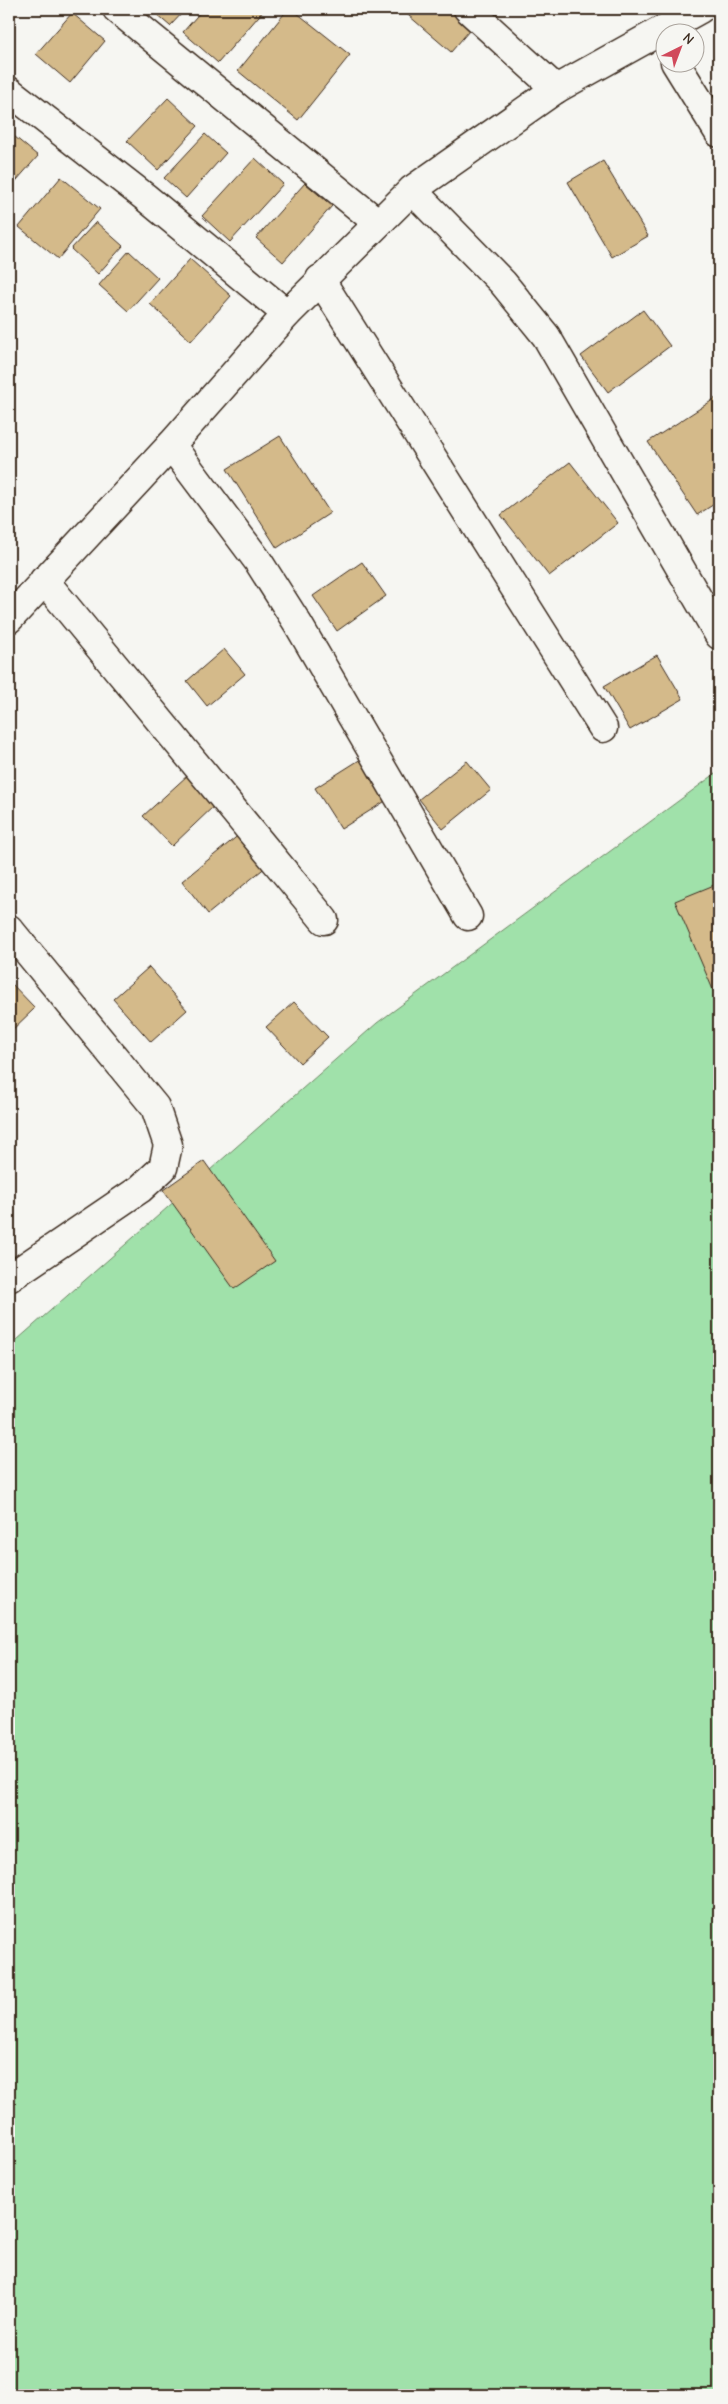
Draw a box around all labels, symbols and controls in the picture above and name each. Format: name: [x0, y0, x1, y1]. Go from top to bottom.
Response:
north arrow: [656, 22, 706, 72]
text: N: [679, 29, 697, 48]

